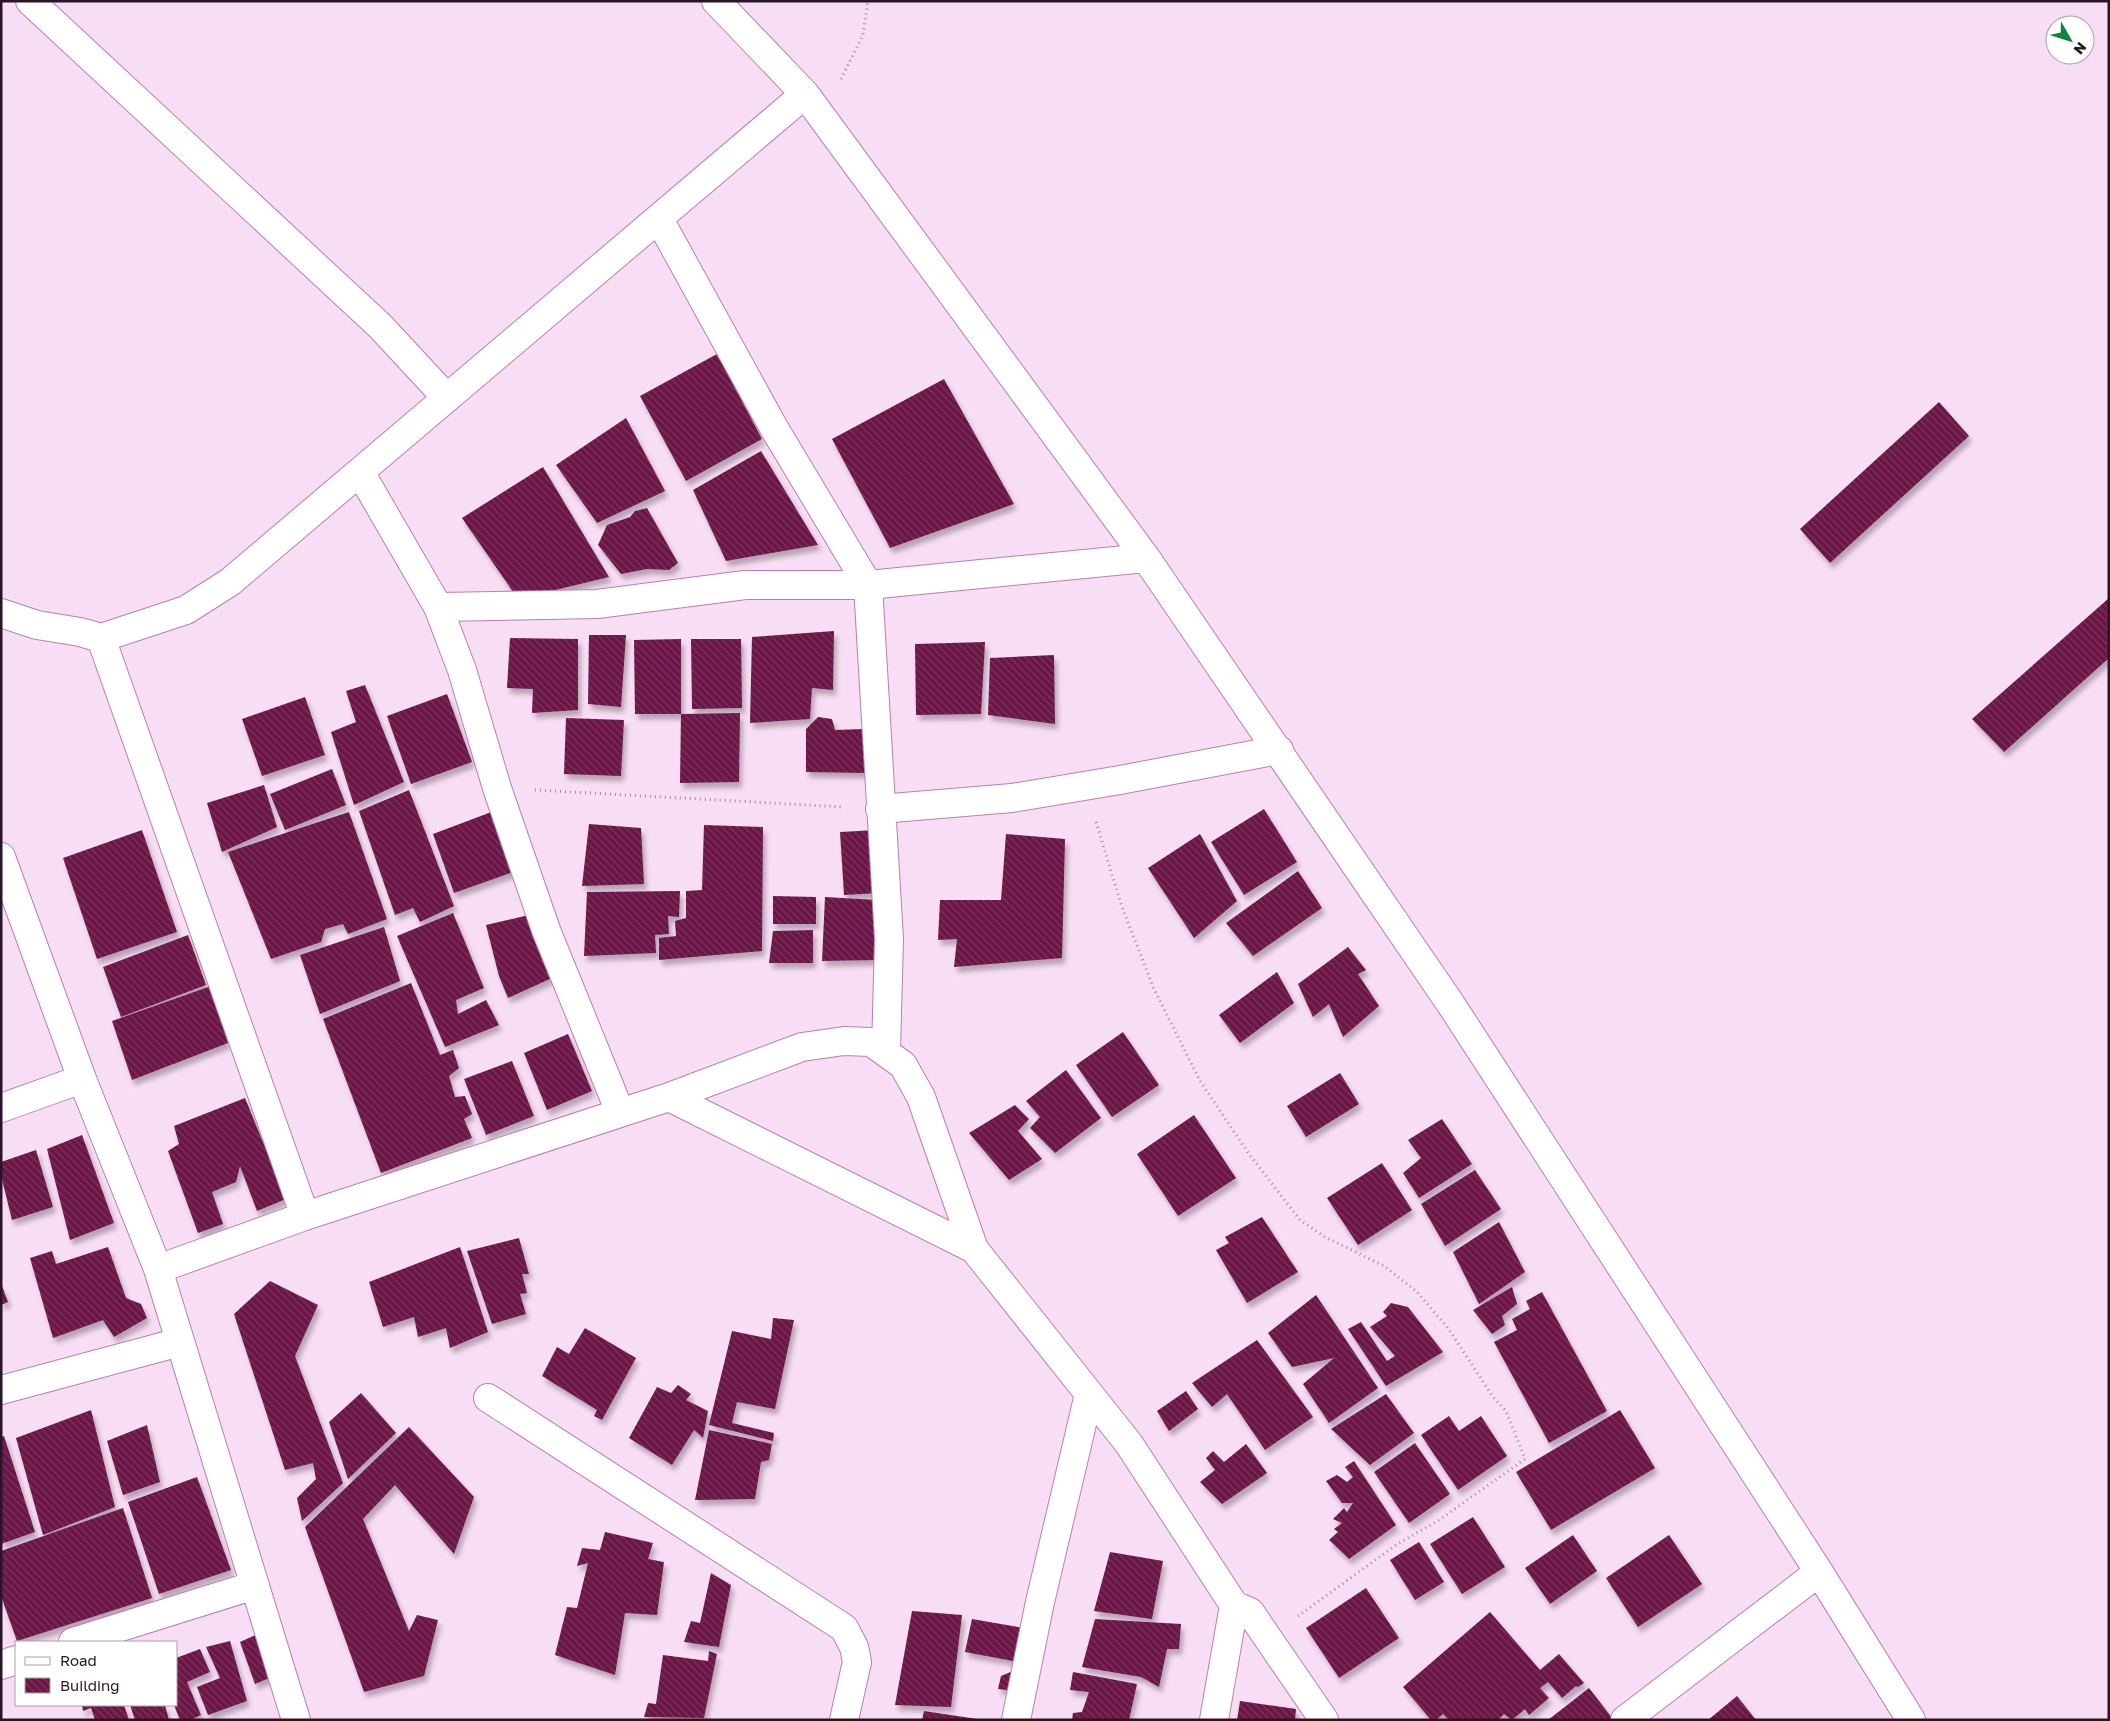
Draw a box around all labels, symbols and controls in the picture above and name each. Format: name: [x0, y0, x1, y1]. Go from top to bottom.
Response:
north arrow: [2045, 15, 2095, 65]
text: N: [2071, 39, 2090, 58]
legend: [15, 1641, 178, 1706]
text: Road: [60, 1651, 97, 1669]
text: Building: [60, 1676, 120, 1694]

